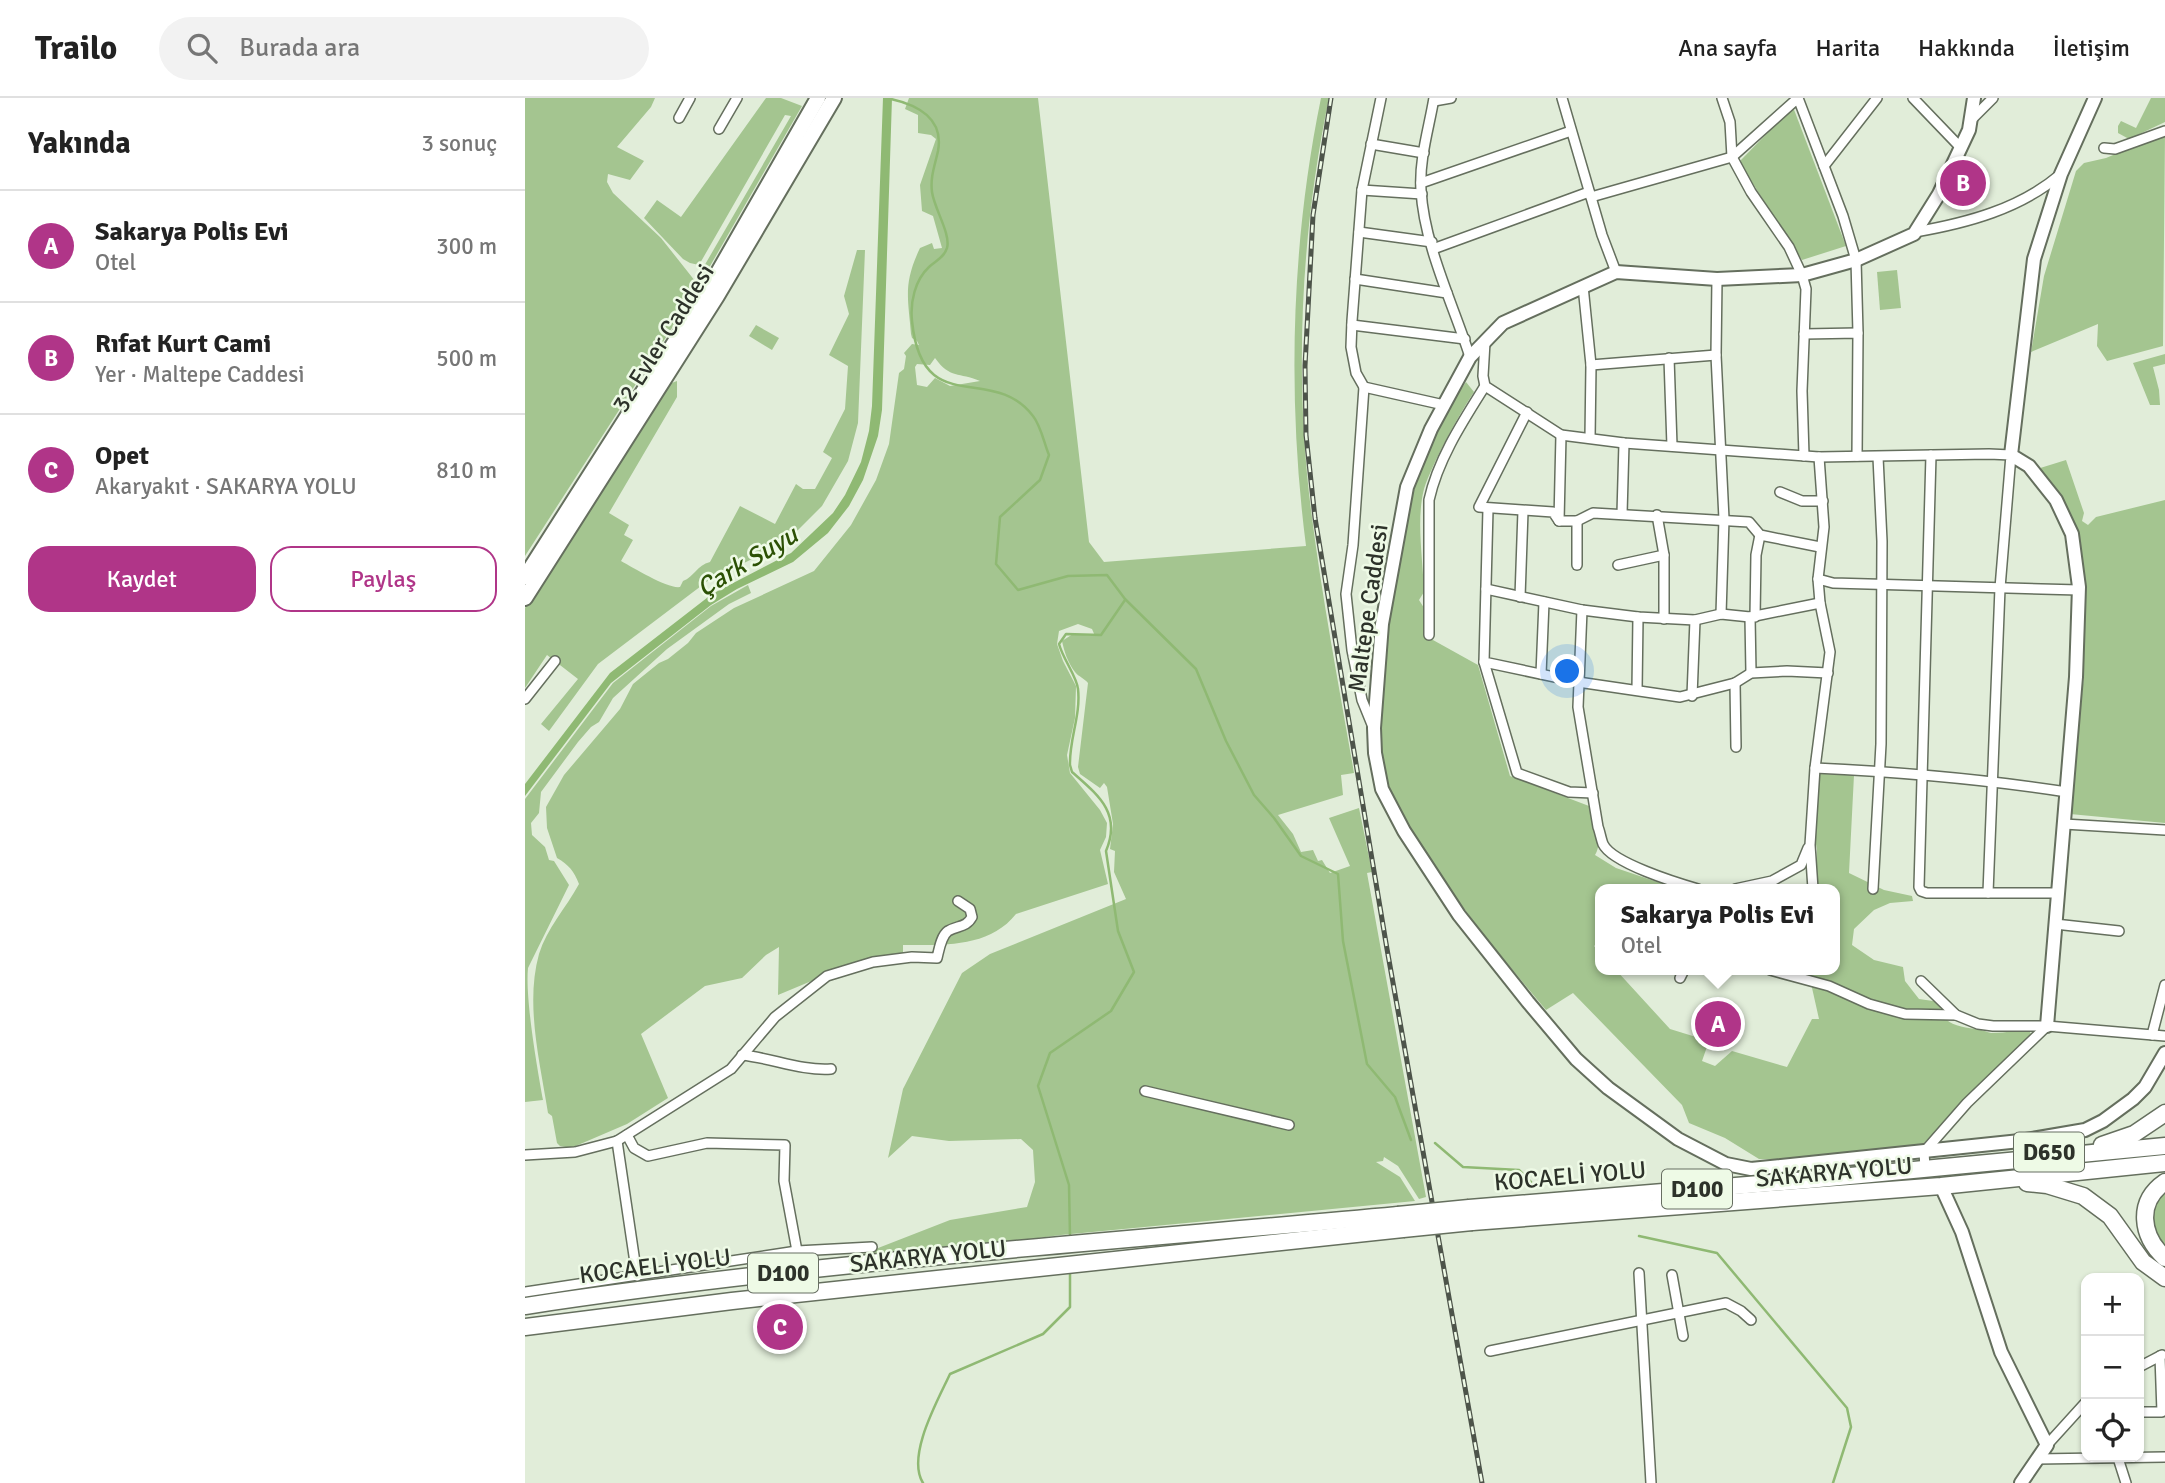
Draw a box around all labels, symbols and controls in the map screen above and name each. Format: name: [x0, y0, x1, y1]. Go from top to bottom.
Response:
search box: [159, 17, 649, 80]
text: Trailo: [35, 28, 117, 69]
icon: search: [183, 29, 221, 67]
text: Burada ara: [239, 32, 360, 64]
text: Ana sayfa: [1678, 33, 1778, 63]
text: Harita: [1816, 33, 1880, 63]
text: Hakkında: [1918, 33, 2015, 63]
text: İletişim: [2053, 33, 2130, 63]
text: Yakında: [28, 125, 131, 162]
text: 3 sonuç: [422, 129, 497, 158]
pin: B: [1940, 157, 1986, 209]
text: Sakarya Polis Evi: [95, 216, 289, 248]
text: A: [44, 232, 58, 261]
text: 300 m: [436, 232, 497, 261]
text: Otel: [95, 248, 136, 277]
street label: 32 Evler Caddesi: [605, 258, 721, 418]
text: Rıfat Kurt Cami: [95, 328, 271, 360]
text: B: [44, 344, 58, 373]
text: 500 m: [436, 344, 497, 373]
text: Yer · Maltepe Caddesi: [95, 360, 305, 389]
text: Opet: [95, 440, 149, 472]
text: C: [44, 456, 58, 485]
text: 810 m: [436, 456, 497, 485]
text: Akaryakıt · SAKARYA YOLU: [95, 472, 357, 501]
water label: Çark Suyu: [691, 518, 805, 604]
street label: Maltepe Caddesi: [1341, 522, 1395, 694]
button: Kaydet: [28, 546, 256, 612]
button: Paylaş: [270, 546, 497, 612]
your location: [1550, 654, 1584, 688]
popup: [1595, 884, 1840, 975]
text: Sakarya Polis Evi: [1621, 899, 1814, 931]
text: Otel: [1621, 931, 1662, 960]
pin: A: [1695, 998, 1741, 1050]
road number: D650: [2014, 1133, 2084, 1172]
street label: SAKARYA YOLU: [1755, 1150, 1913, 1194]
street label: KOCAELİ YOLU: [1493, 1154, 1647, 1198]
road number: D100: [1662, 1170, 1732, 1208]
street label: SAKARYA YOLU: [848, 1233, 1008, 1279]
street label: KOCAELİ YOLU: [577, 1242, 733, 1290]
road number: D100: [748, 1254, 818, 1292]
map controls: [2081, 1273, 2144, 1462]
button: +: [2081, 1273, 2144, 1336]
pin: C: [757, 1301, 803, 1353]
button: −: [2081, 1336, 2144, 1399]
button: locate: [2081, 1399, 2144, 1462]

